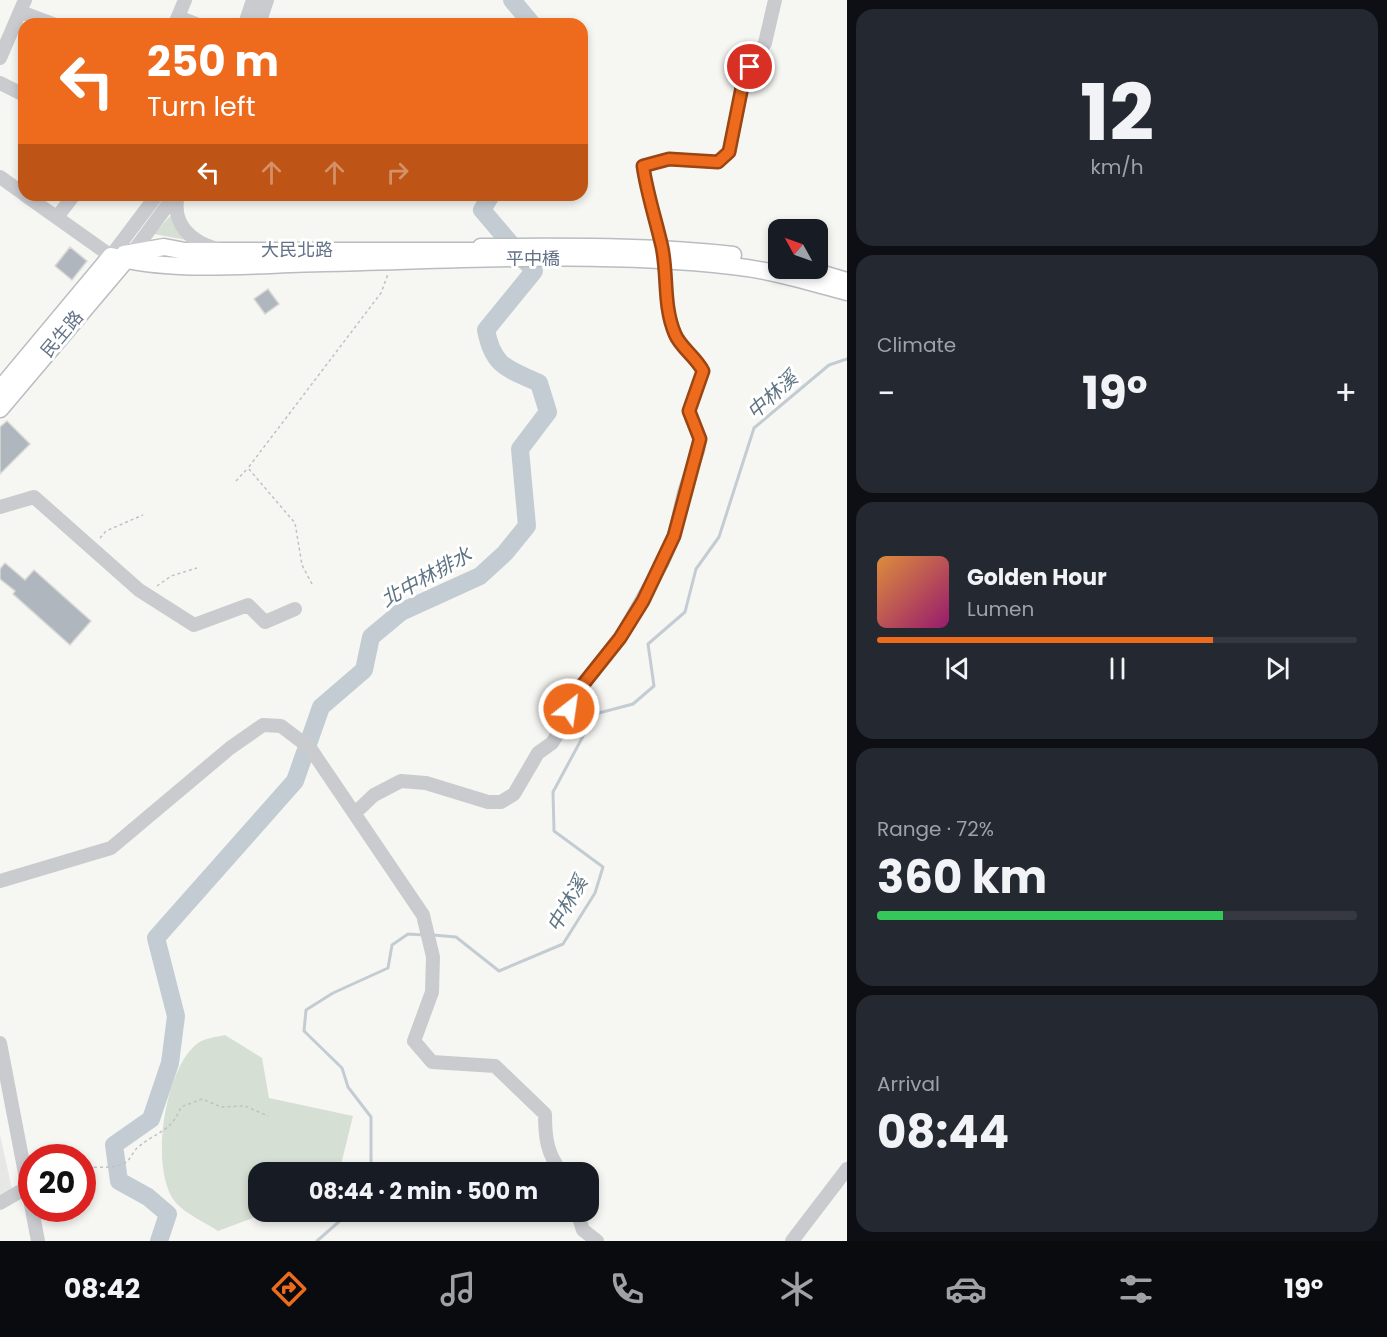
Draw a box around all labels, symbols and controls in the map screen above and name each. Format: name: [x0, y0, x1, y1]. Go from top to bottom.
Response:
text: 250 m: [147, 32, 279, 91]
pin: [724, 41, 775, 92]
icon: left: [48, 42, 126, 120]
icon: arrive: [733, 50, 766, 83]
text: 12: [1080, 58, 1154, 167]
text: Turn left: [147, 88, 256, 125]
text: km/h: [1090, 153, 1144, 181]
icon: left: [192, 156, 225, 189]
icon: ahead: [255, 156, 288, 189]
icon: ahead: [318, 156, 351, 189]
icon: right: [381, 156, 414, 189]
north arrow: [768, 219, 828, 279]
map controls: [768, 219, 828, 279]
street label: 大民北路: [261, 237, 333, 262]
street label: 平中橋: [506, 246, 560, 271]
street label: 民生路: [35, 305, 89, 362]
text: Climate: [877, 331, 956, 359]
text: 19°: [1082, 362, 1148, 425]
water label: 中林溪: [740, 363, 806, 425]
text: −: [877, 370, 895, 417]
text: +: [1334, 370, 1357, 417]
water label: 北中林排水: [375, 540, 477, 613]
text: Golden Hour: [967, 562, 1107, 593]
text: Lumen: [967, 595, 1034, 623]
icon: previous: [941, 652, 974, 685]
icon: pause: [1101, 652, 1134, 685]
icon: next: [1261, 652, 1294, 685]
position arrow: [537, 677, 601, 741]
text: Range · 72%: [877, 815, 994, 843]
text: 360 km: [877, 846, 1047, 909]
water label: 中林溪: [540, 868, 596, 937]
text: Arrival: [877, 1070, 940, 1098]
text: 08:44: [877, 1101, 1009, 1164]
speed limit sign: 20: [18, 1144, 96, 1222]
text: 08:44 · 2 min · 500 m: [309, 1176, 538, 1207]
icon: directions: [268, 1268, 310, 1310]
icon: music: [437, 1268, 479, 1310]
icon: phone: [606, 1268, 648, 1310]
icon: climate: [776, 1268, 818, 1310]
icon: car: [945, 1268, 987, 1310]
icon: filters: [1115, 1268, 1157, 1310]
text: 08:42: [64, 1270, 140, 1307]
text: 19°: [1284, 1270, 1323, 1307]

